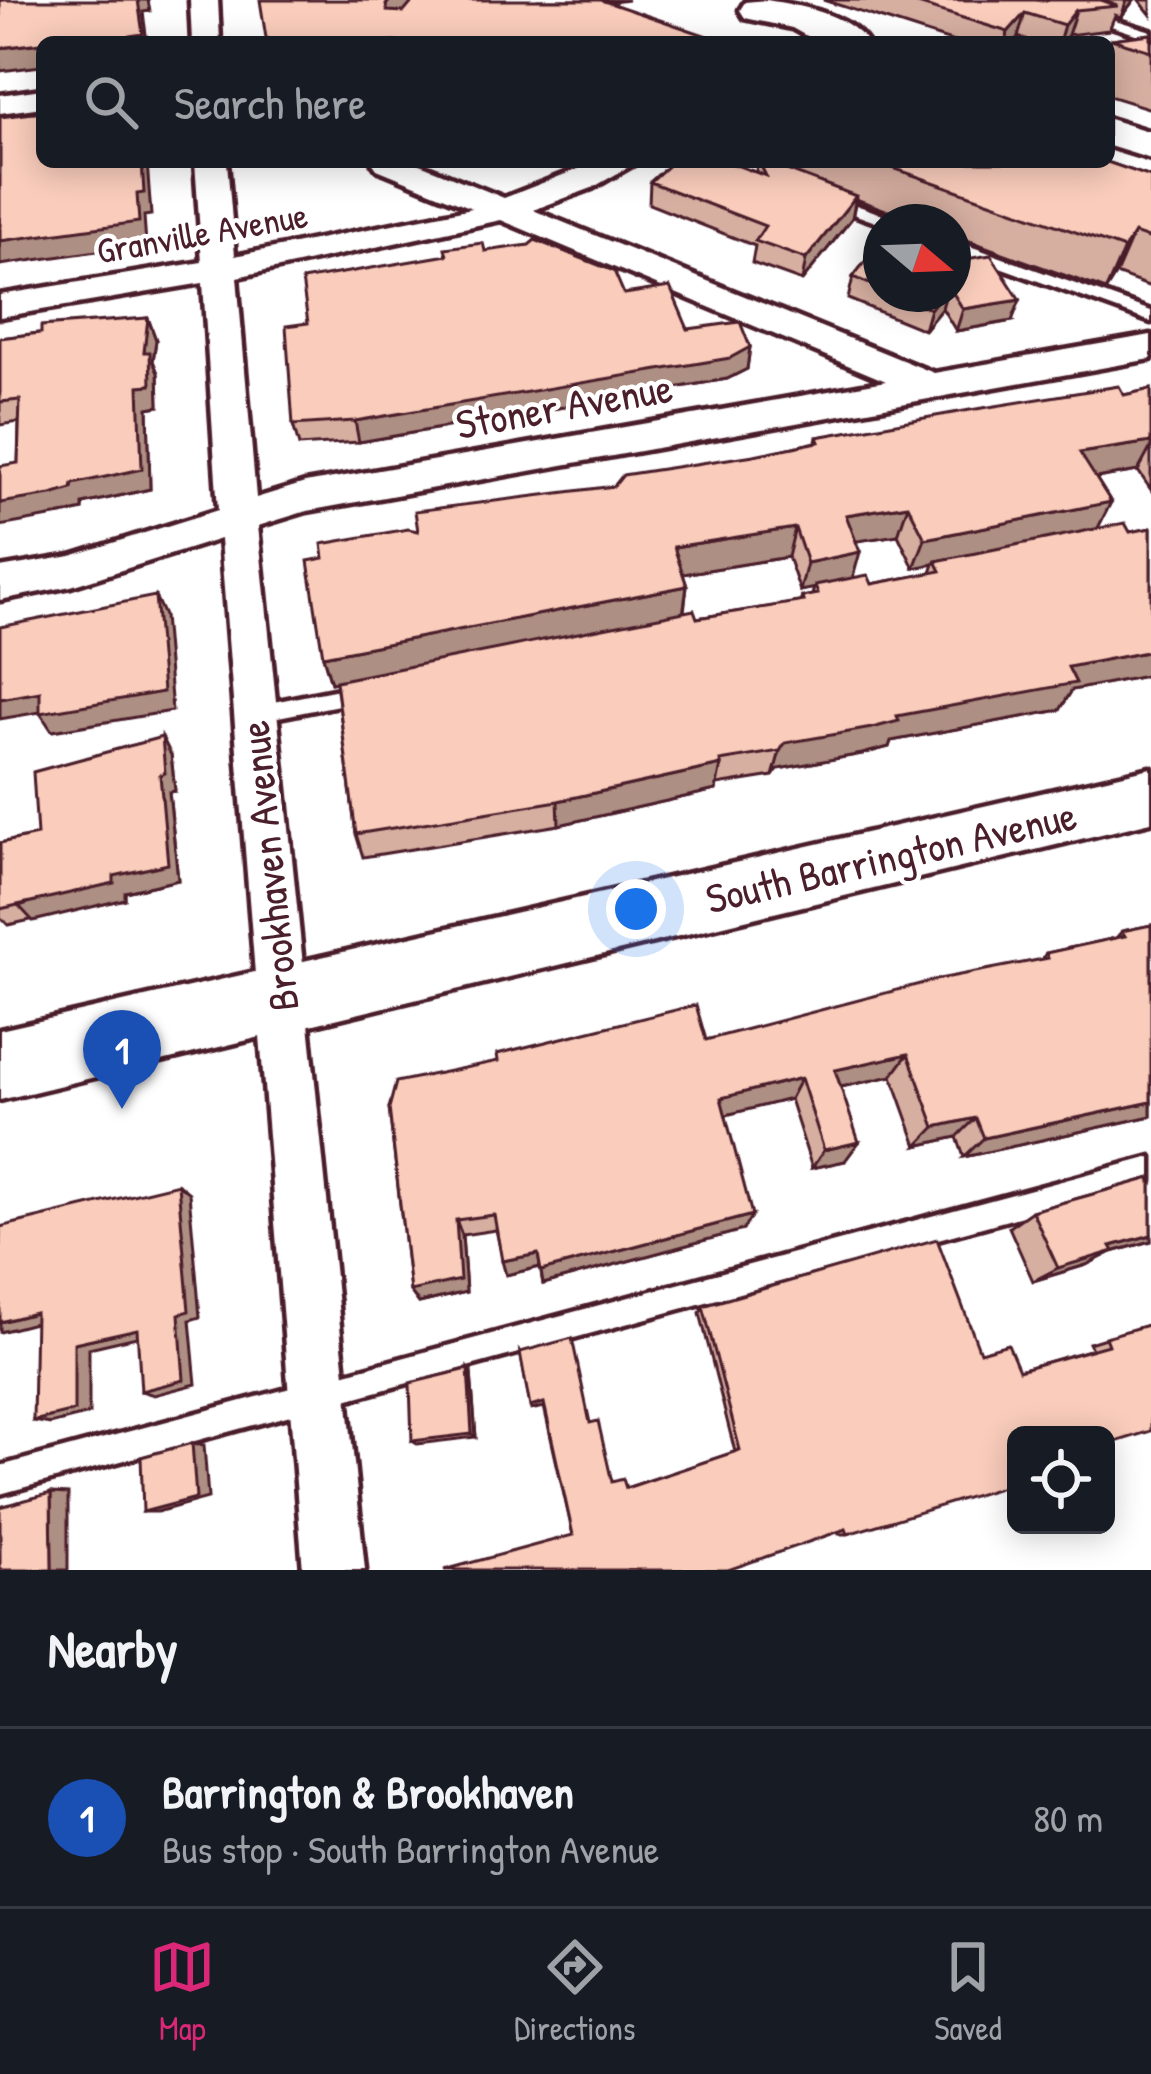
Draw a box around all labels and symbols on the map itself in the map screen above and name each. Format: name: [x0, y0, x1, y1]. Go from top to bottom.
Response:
street label: Granville Avenue: [93, 189, 311, 275]
north arrow: [863, 204, 971, 312]
street label: Stoner Avenue: [451, 358, 677, 452]
street label: Brookhaven Avenue: [224, 718, 312, 1014]
street label: South Barrington Avenue: [700, 786, 1082, 926]
your location: [606, 879, 666, 939]
pin: 1: [83, 1010, 161, 1109]

